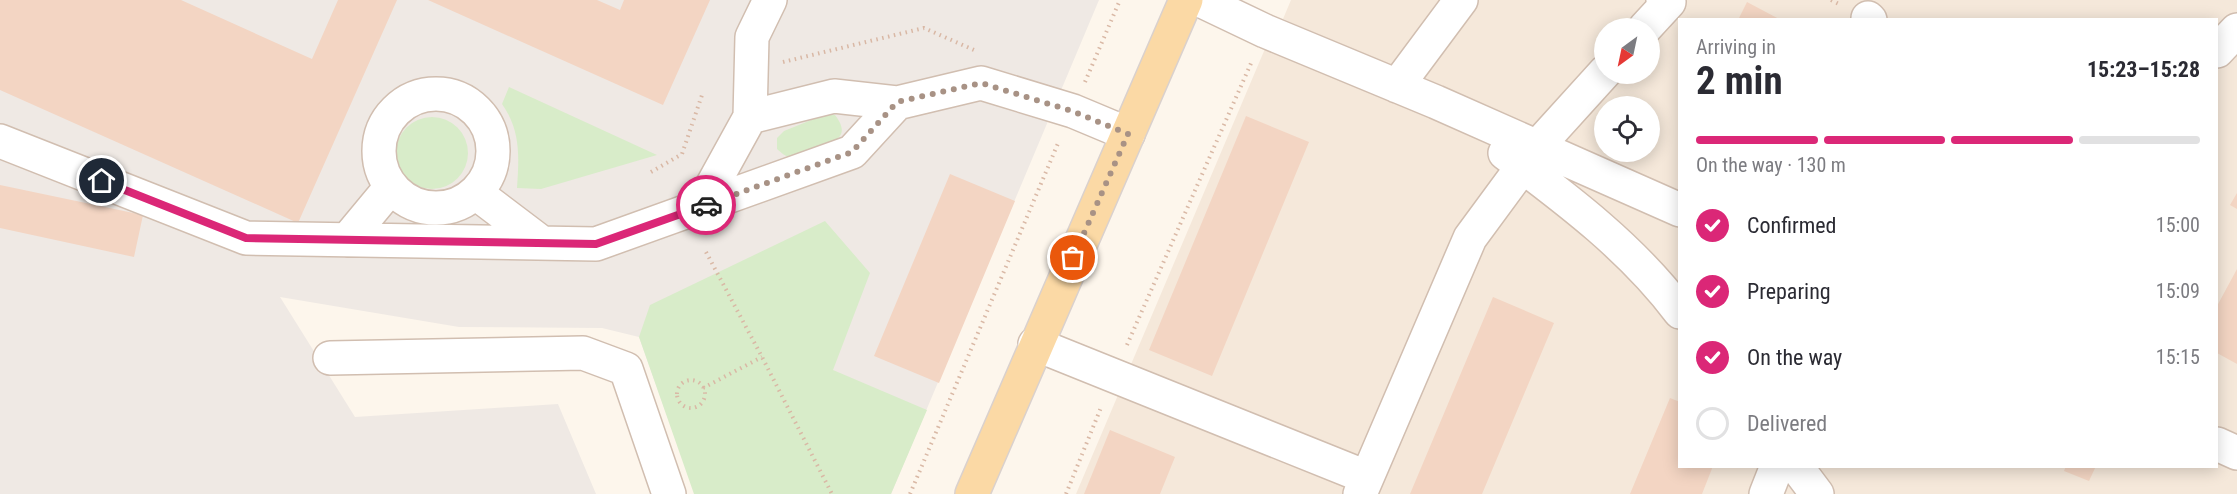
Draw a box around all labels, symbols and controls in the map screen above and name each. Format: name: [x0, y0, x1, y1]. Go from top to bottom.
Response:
north arrow: [1594, 18, 1660, 84]
map controls: [1594, 18, 1660, 162]
text: Arriving in: [1696, 35, 1776, 59]
text: 15:23–15:28: [2087, 57, 2200, 82]
text: 2 min: [1696, 58, 1783, 104]
button: locate: [1594, 96, 1660, 162]
text: On the way · 130 m: [1696, 153, 1846, 177]
pin: [76, 155, 127, 206]
icon: home: [85, 164, 118, 197]
courier: [676, 175, 736, 235]
icon: car: [690, 189, 723, 222]
icon: check: [1696, 209, 1729, 242]
text: Confirmed: [1747, 213, 1836, 238]
text: 15:00: [2156, 213, 2200, 237]
pin: [1047, 232, 1098, 283]
icon: bag: [1056, 241, 1089, 274]
icon: check: [1696, 275, 1729, 308]
text: Preparing: [1747, 279, 1831, 304]
text: 15:09: [2156, 279, 2200, 303]
icon: check: [1696, 341, 1729, 374]
text: On the way: [1747, 345, 1842, 370]
text: 15:15: [2156, 345, 2200, 369]
text: Delivered: [1747, 411, 1827, 436]

